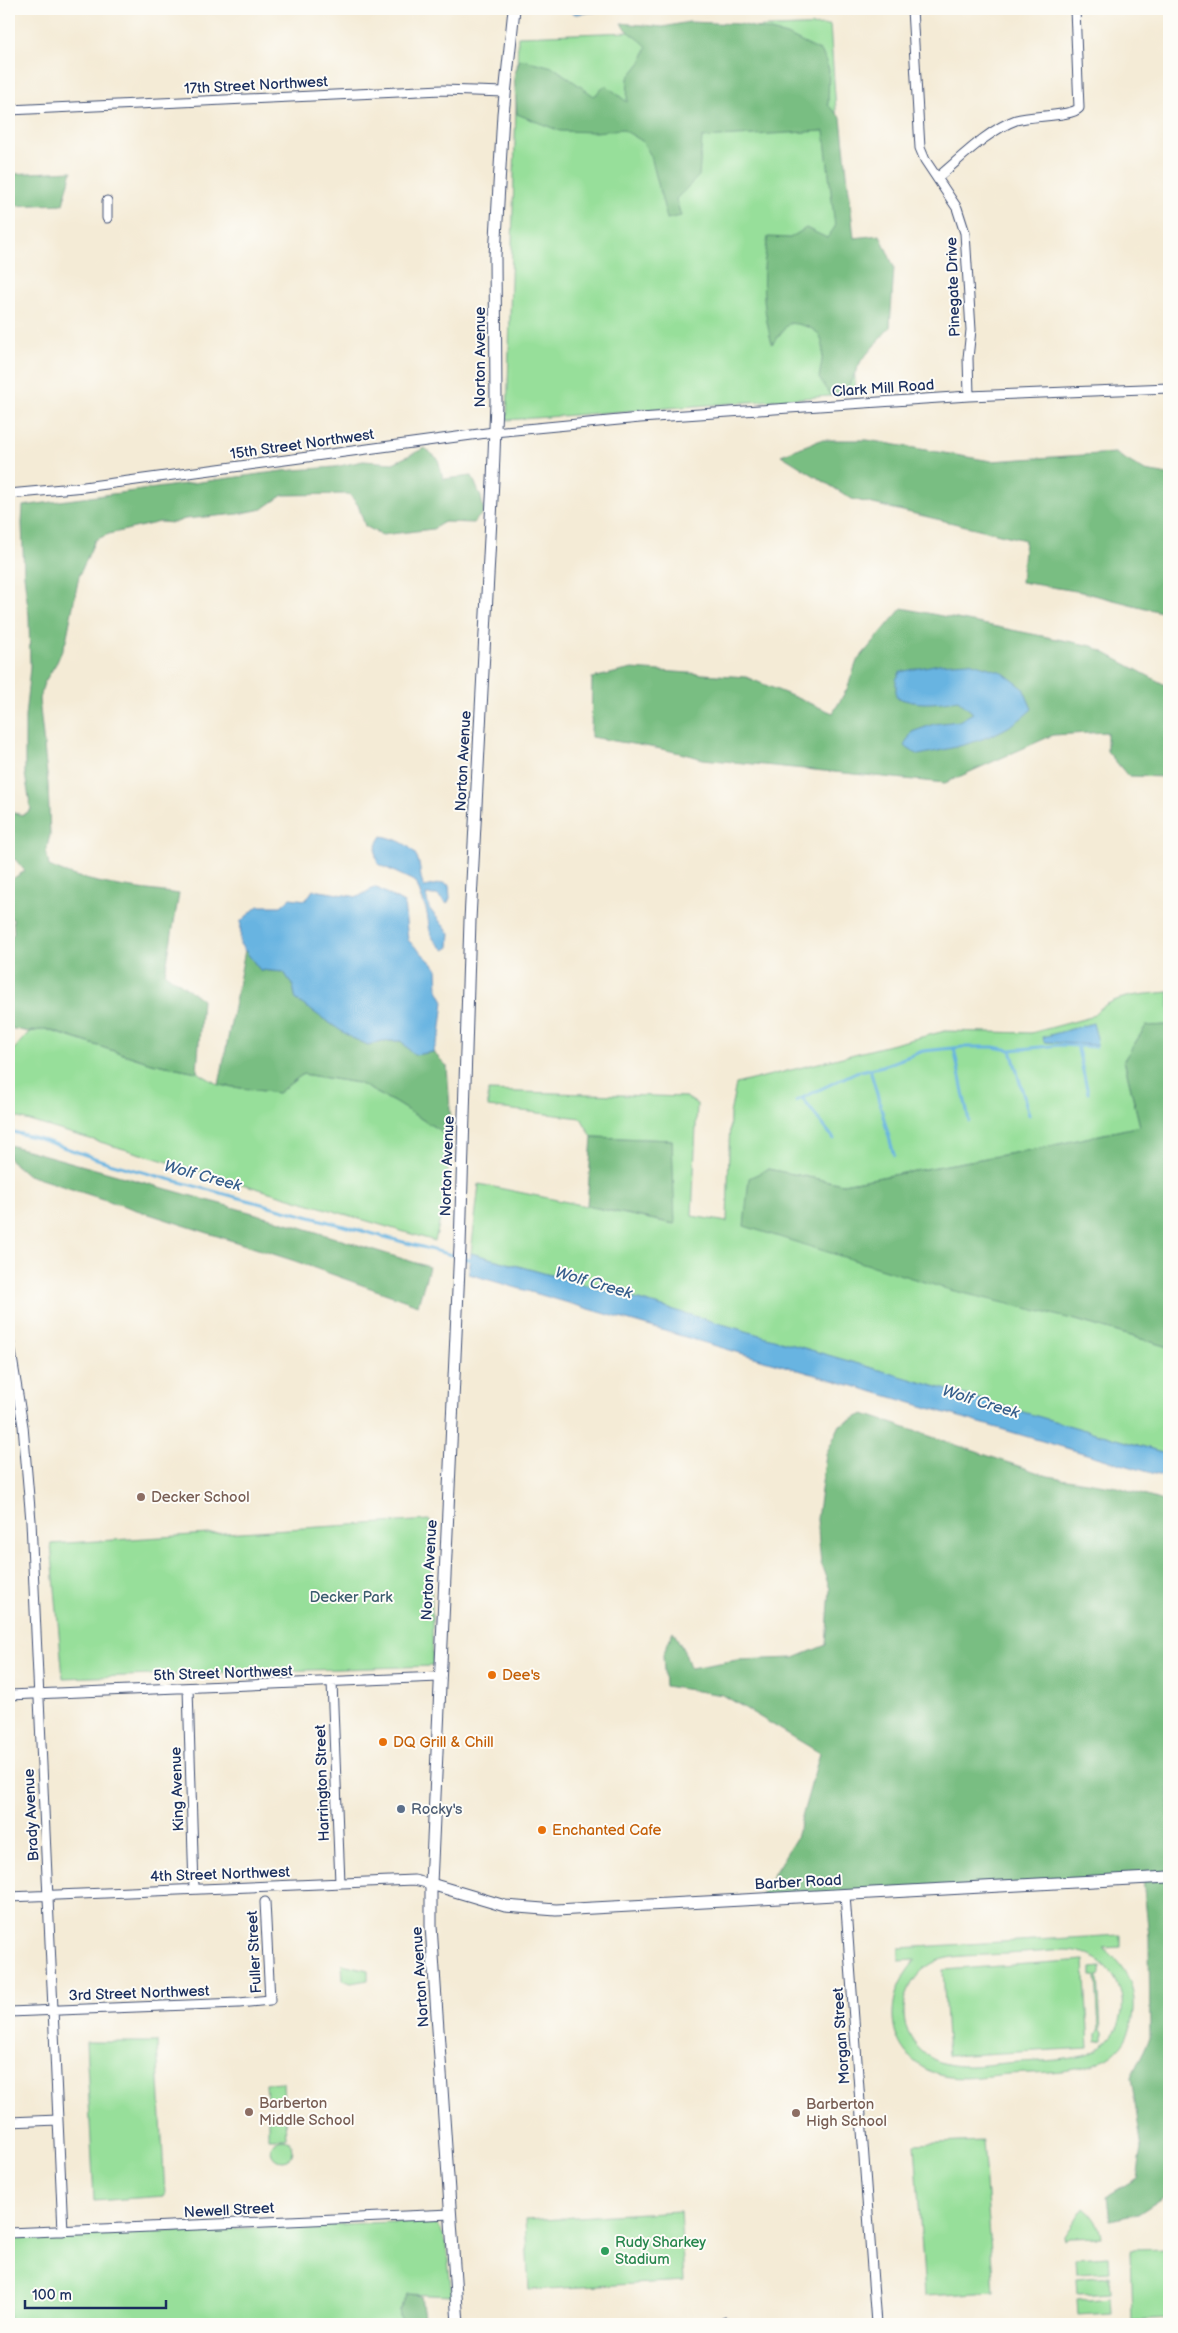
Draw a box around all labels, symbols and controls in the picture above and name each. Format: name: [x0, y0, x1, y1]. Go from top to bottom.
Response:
street label: 17th Street Northwest: [184, 72, 329, 99]
street label: Pinegate Drive: [942, 237, 965, 337]
street label: Norton Avenue: [471, 306, 490, 407]
street label: Clark Mill Road: [831, 375, 935, 402]
street label: 15th Street Northwest: [229, 425, 376, 464]
street label: Norton Avenue: [451, 710, 476, 812]
street label: Norton Avenue: [436, 1115, 459, 1217]
water label: Wolf Creek: [162, 1157, 245, 1196]
water label: Wolf Creek: [553, 1263, 636, 1304]
water label: Wolf Creek: [940, 1382, 1022, 1423]
place label: Decker School: [151, 1488, 250, 1507]
marker: Decker School: [135, 1491, 147, 1503]
street label: Norton Avenue: [417, 1519, 442, 1621]
park label: Decker Park: [309, 1588, 393, 1607]
street label: 5th Street Northwest: [153, 1662, 293, 1685]
place label: Dee's: [502, 1666, 541, 1685]
marker: Dee's: [486, 1669, 498, 1681]
street label: Harrington Street: [311, 1724, 334, 1842]
place label: DQ Grill & Chill: [393, 1733, 494, 1752]
marker: DQ Grill & Chill: [377, 1736, 389, 1748]
street label: King Avenue: [167, 1746, 188, 1832]
street label: Brady Avenue: [20, 1768, 43, 1862]
place label: Rocky's: [411, 1800, 463, 1819]
marker: Rocky's: [395, 1803, 407, 1815]
place label: Enchanted Cafe: [552, 1821, 661, 1840]
marker: Enchanted Cafe: [536, 1824, 548, 1836]
street label: 4th Street Northwest: [150, 1863, 291, 1886]
street label: Barber Road: [754, 1871, 842, 1894]
street label: Fuller Street: [243, 1910, 266, 1994]
street label: Norton Avenue: [407, 1926, 433, 2028]
street label: 3rd Street Northwest: [68, 1982, 210, 2005]
street label: Morgan Street: [829, 1986, 854, 2085]
place label: Barberton Middle School: [259, 2094, 354, 2130]
place label: Barberton High School: [806, 2095, 887, 2131]
marker: Barberton Middle School: [243, 2106, 255, 2118]
marker: Barberton High School: [790, 2107, 802, 2119]
street label: Newell Street: [183, 2199, 275, 2222]
place label: Rudy Sharkey Stadium: [615, 2233, 706, 2269]
marker: Rudy Sharkey Stadium: [599, 2245, 611, 2257]
scale bar: [25, 2278, 166, 2310]
text: 100 m: [32, 2286, 72, 2305]

